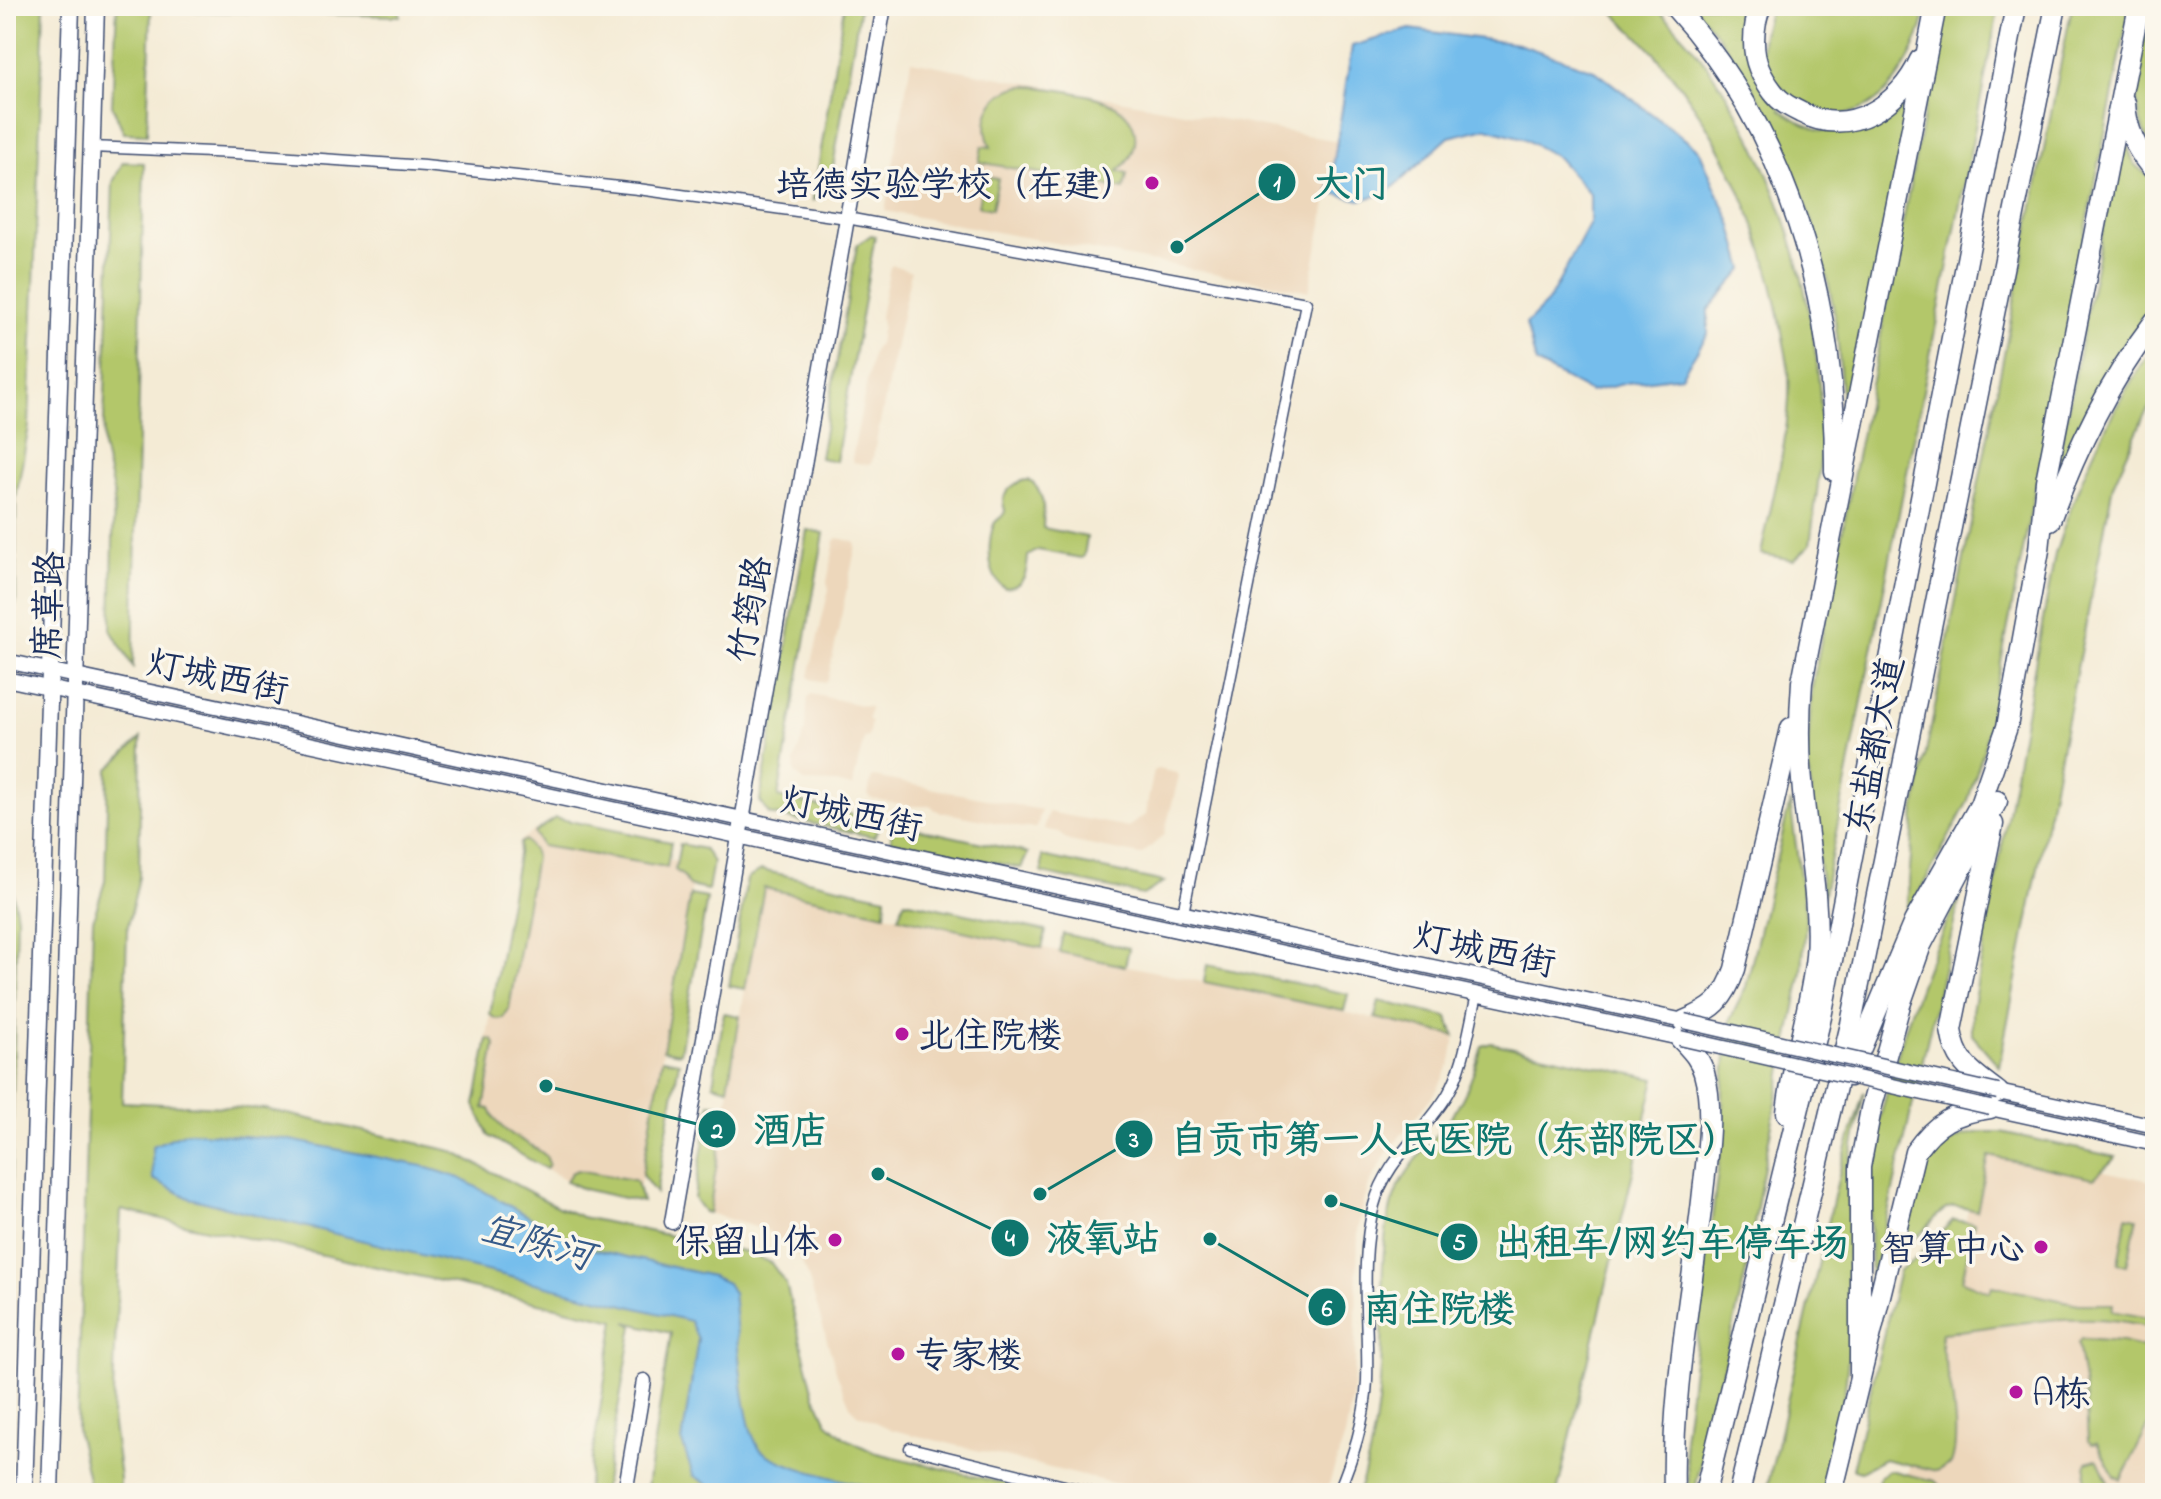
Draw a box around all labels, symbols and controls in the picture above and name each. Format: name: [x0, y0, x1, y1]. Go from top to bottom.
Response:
callout: 大门: [1257, 151, 1405, 213]
text: 大门: [1313, 159, 1389, 215]
place label: 培德实验学校（在建）: [776, 161, 1136, 214]
text: 1: [1273, 168, 1281, 203]
marker: 培德实验学校（在建）: [1143, 174, 1161, 192]
street label: 席草路: [23, 550, 80, 660]
street label: 竹筠路: [717, 552, 788, 668]
street label: 灯城西街: [141, 639, 293, 720]
street label: 东盐都大道: [1834, 652, 1921, 839]
street label: 灯城西街: [775, 776, 927, 857]
street label: 灯城西街: [1408, 912, 1560, 993]
place label: 北住院楼: [918, 1012, 1062, 1065]
marker: 北住院楼: [893, 1025, 911, 1043]
callout: 酒店: [697, 1098, 845, 1160]
text: 酒店: [753, 1106, 829, 1162]
callout: 自贡市第一人民医院（东部院区）: [1114, 1108, 1756, 1170]
text: 2: [710, 1115, 723, 1150]
text: 自贡市第一人民医院（东部院区）: [1170, 1115, 1740, 1171]
text: 3: [1128, 1124, 1139, 1159]
water label: 宜陈河: [474, 1202, 605, 1289]
callout: 液氧站: [990, 1207, 1176, 1269]
callout: 出租车/网约车停车场: [1439, 1211, 1865, 1273]
text: 液氧站: [1046, 1214, 1160, 1270]
place label: 保留山体: [675, 1218, 819, 1271]
text: 出租车/网约车停车场: [1495, 1218, 1849, 1274]
text: 4: [1005, 1223, 1015, 1258]
place label: 智算中心: [1881, 1225, 2025, 1278]
text: 5: [1452, 1227, 1466, 1262]
marker: 保留山体: [826, 1231, 844, 1249]
marker: 智算中心: [2032, 1238, 2050, 1256]
callout: 南住院楼: [1307, 1276, 1531, 1338]
text: 南住院楼: [1363, 1284, 1515, 1340]
text: 6: [1322, 1293, 1333, 1328]
place label: 专家楼: [914, 1332, 1022, 1385]
marker: 专家楼: [889, 1345, 907, 1363]
place label: A栋: [2032, 1370, 2090, 1423]
marker: A栋: [2007, 1383, 2025, 1401]

